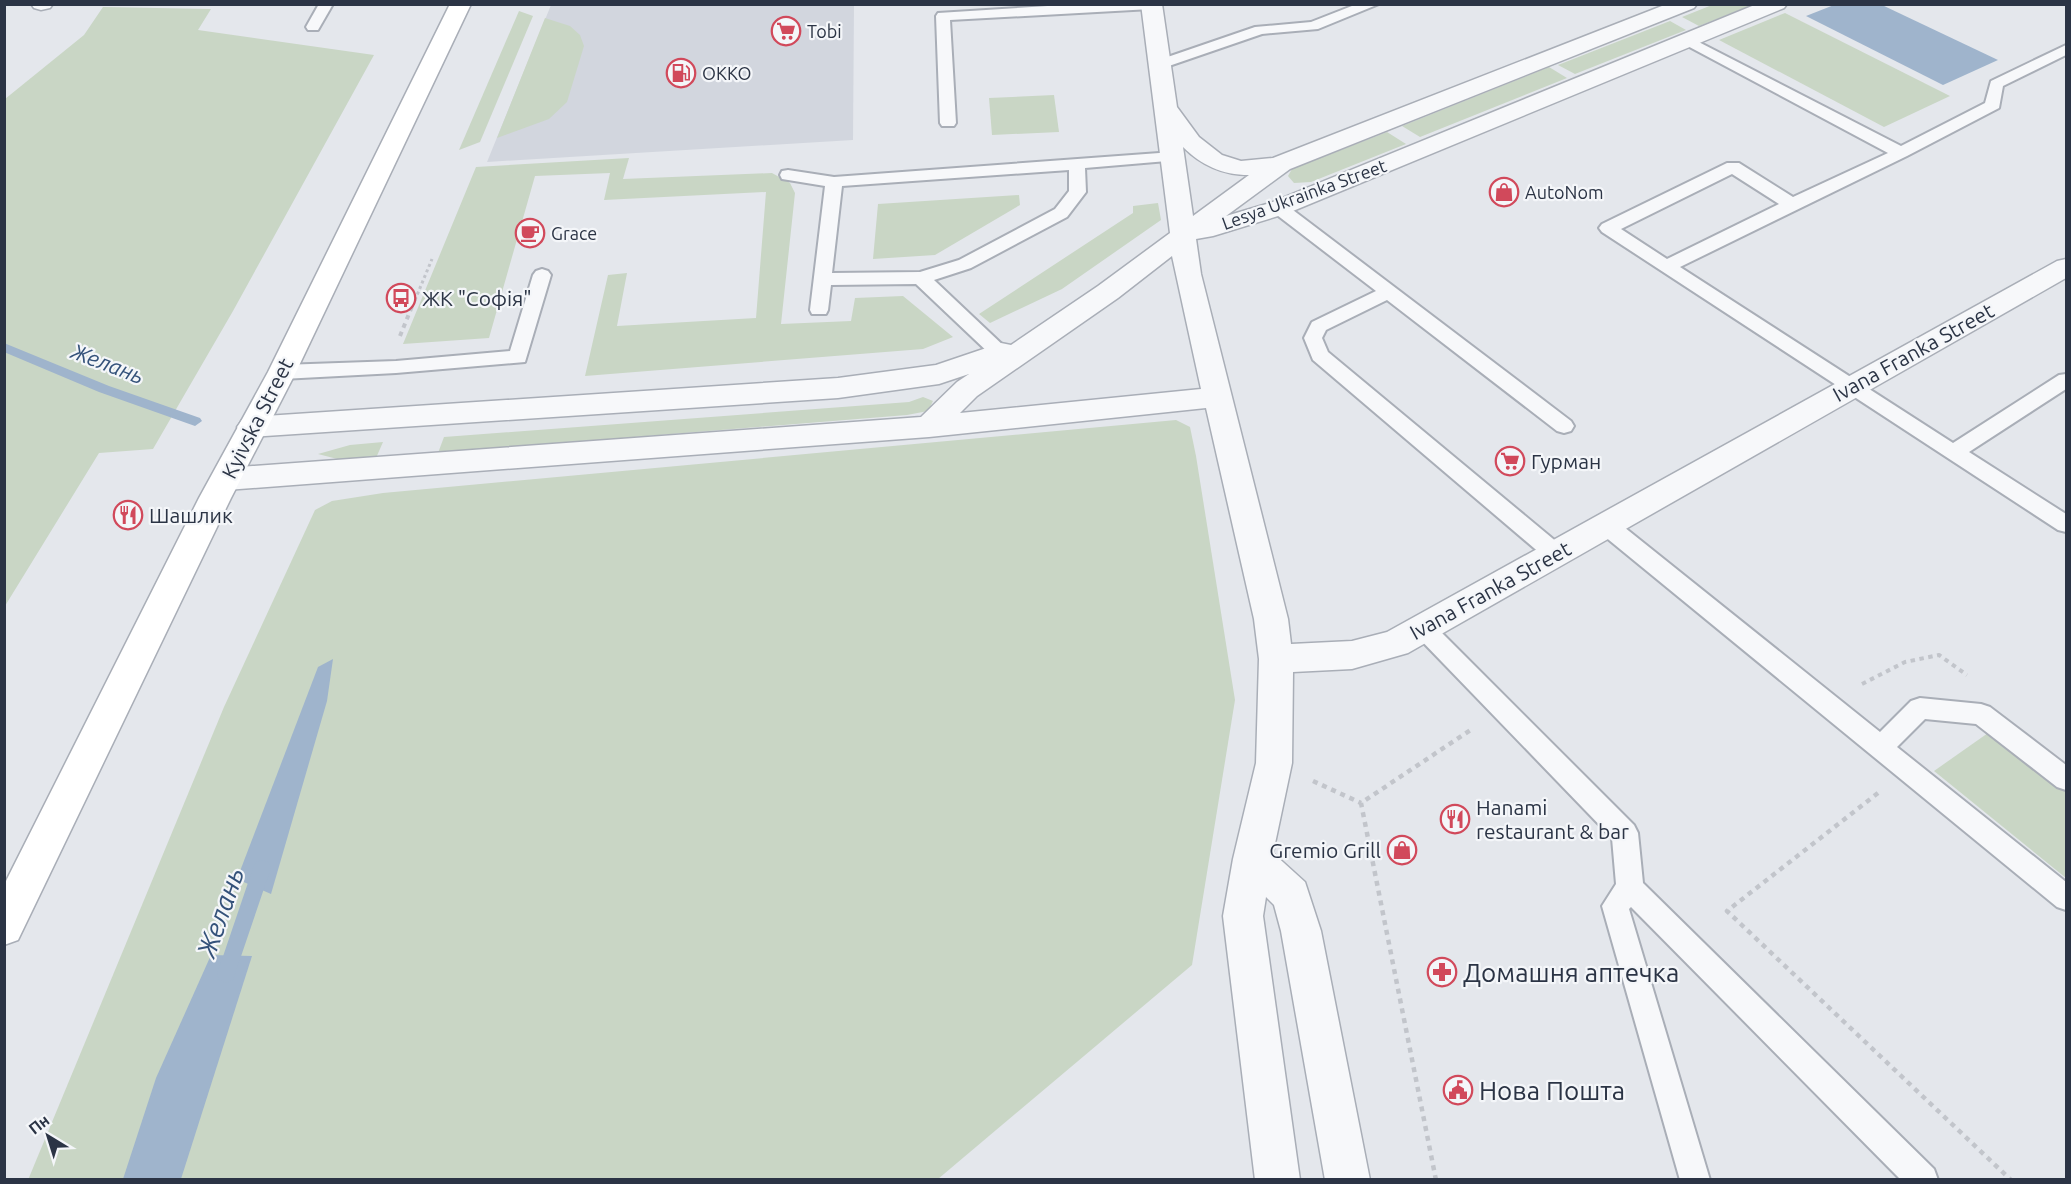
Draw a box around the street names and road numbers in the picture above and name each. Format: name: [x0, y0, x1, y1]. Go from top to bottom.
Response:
street label: Lesya Ukrainka Street: [1219, 155, 1389, 233]
street label: Ivana Franka Street: [1828, 298, 1998, 406]
street label: Kyivska Street: [216, 354, 298, 482]
street label: Ivana Franka Street: [1405, 536, 1575, 644]

